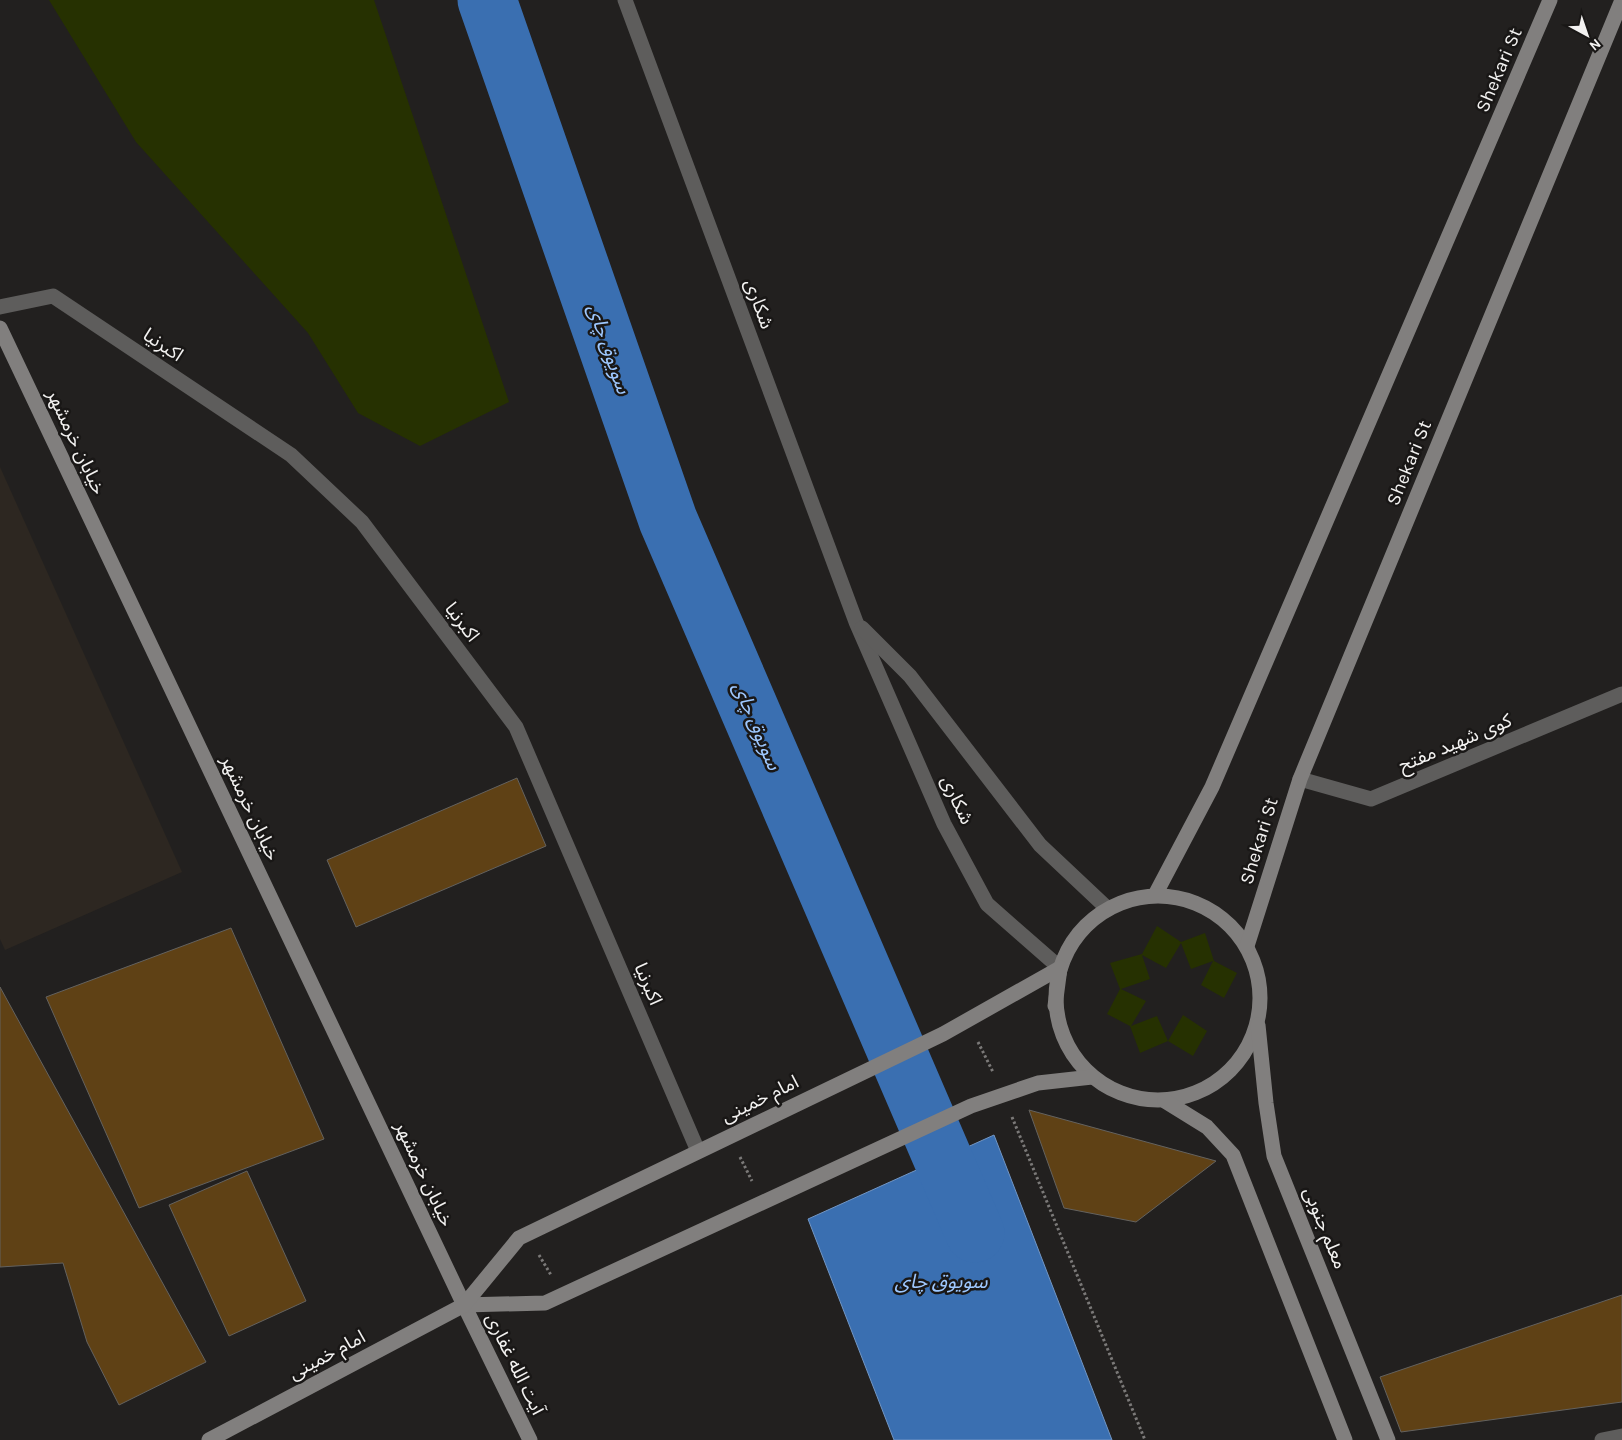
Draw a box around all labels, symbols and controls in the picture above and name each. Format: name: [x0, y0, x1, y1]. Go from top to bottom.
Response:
north arrow: [1562, 10, 1612, 60]
street label: Shekari St: [1471, 24, 1527, 116]
text: N: [1586, 35, 1604, 54]
street label: شکاری: [740, 276, 778, 332]
water label: سویوق چای: [582, 301, 635, 397]
street label: اکبرنیا: [139, 324, 187, 366]
street label: خیابان خرمشهر: [42, 385, 110, 498]
street label: Shekari St: [1382, 417, 1436, 509]
street label: اکبرنیا: [440, 598, 484, 646]
water label: سویوق چای: [727, 679, 786, 774]
street label: کوی شهید مفتح: [1395, 709, 1517, 779]
street label: خیابان خرمشهر: [216, 751, 284, 864]
street label: شکاری: [936, 772, 978, 828]
street label: Shekari St: [1235, 795, 1283, 887]
street label: اکبرنیا: [629, 960, 667, 1008]
street label: امام خمینی: [718, 1071, 804, 1130]
street label: خیابان خرمشهر: [390, 1117, 458, 1230]
street label: معلم جنوبی: [1296, 1184, 1351, 1273]
water label: سویوق چای: [894, 1270, 988, 1294]
street label: آیت الله غفاری: [481, 1310, 550, 1420]
street label: امام خمینی: [285, 1326, 370, 1387]

